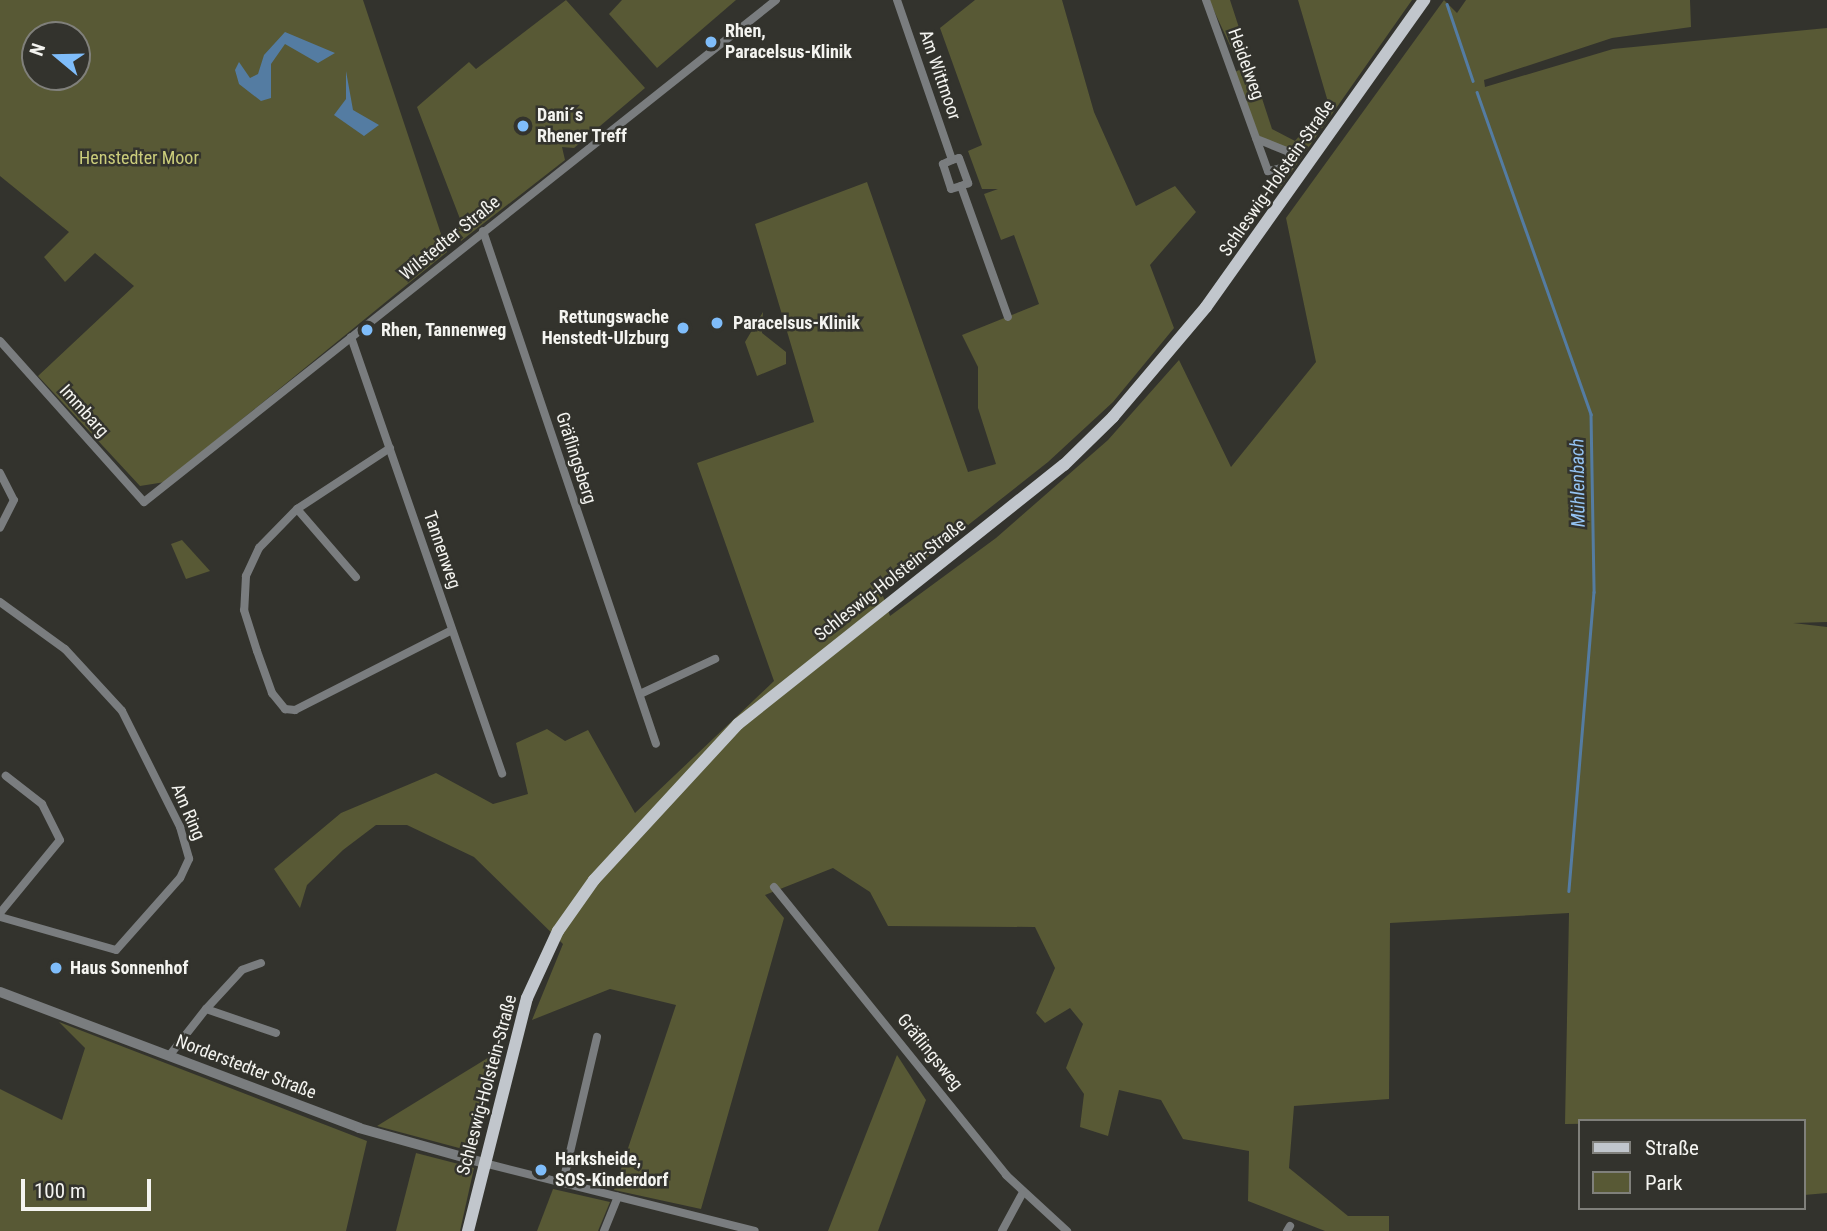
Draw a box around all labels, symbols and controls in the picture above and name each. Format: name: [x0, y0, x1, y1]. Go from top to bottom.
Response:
north arrow: [21, 21, 91, 91]
place label: Rhen, Paracelsus-Klinik: [725, 21, 852, 64]
street label: Heidelweg: [1223, 25, 1269, 103]
street label: Am Wittmoor: [915, 27, 965, 123]
marker: Rhen, Paracelsus-Klinik: [703, 34, 719, 50]
text: N: [25, 40, 50, 59]
street label: Schleswig-Holstein-Straße: [1215, 96, 1339, 260]
place label: Dani´s Rhener Treff: [537, 105, 627, 148]
marker: Dani´s Rhener Treff: [515, 118, 531, 134]
park label: Henstedter Moor: [79, 147, 199, 169]
street label: Wilstedter Straße: [396, 191, 504, 285]
place label: Rettungswache Henstedt-Ulzburg: [542, 307, 669, 350]
place label: Paracelsus-Klinik: [733, 312, 860, 334]
marker: Paracelsus-Klinik: [707, 313, 727, 333]
place label: Rhen, Tannenweg: [381, 319, 507, 341]
marker: Rettungswache Henstedt-Ulzburg: [675, 320, 691, 336]
marker: Rhen, Tannenweg: [359, 322, 375, 338]
street label: Immbarg: [55, 380, 113, 442]
street label: Gräflingsberg: [551, 410, 601, 506]
water label: Mühlenbach: [1566, 438, 1590, 528]
street label: Tannenweg: [419, 508, 465, 592]
street label: Schleswig-Holstein-Straße: [810, 514, 970, 646]
street label: Am Ring: [166, 780, 210, 844]
place label: Haus Sonnenhof: [70, 957, 188, 979]
marker: Haus Sonnenhof: [48, 960, 64, 976]
street label: Schleswig-Holstein-Straße: [452, 992, 522, 1178]
street label: Gräflingsweg: [893, 1009, 967, 1095]
street label: Norderstedter Straße: [173, 1030, 319, 1104]
legend: [1578, 1119, 1806, 1210]
text: Straße: [1645, 1136, 1699, 1160]
place label: Harksheide, SOS-Kinderdorf: [555, 1149, 668, 1192]
marker: Harksheide, SOS-Kinderdorf: [533, 1162, 549, 1178]
scale bar: [24, 1164, 154, 1208]
text: Park: [1645, 1171, 1682, 1195]
text: 100 m: [34, 1179, 86, 1203]

